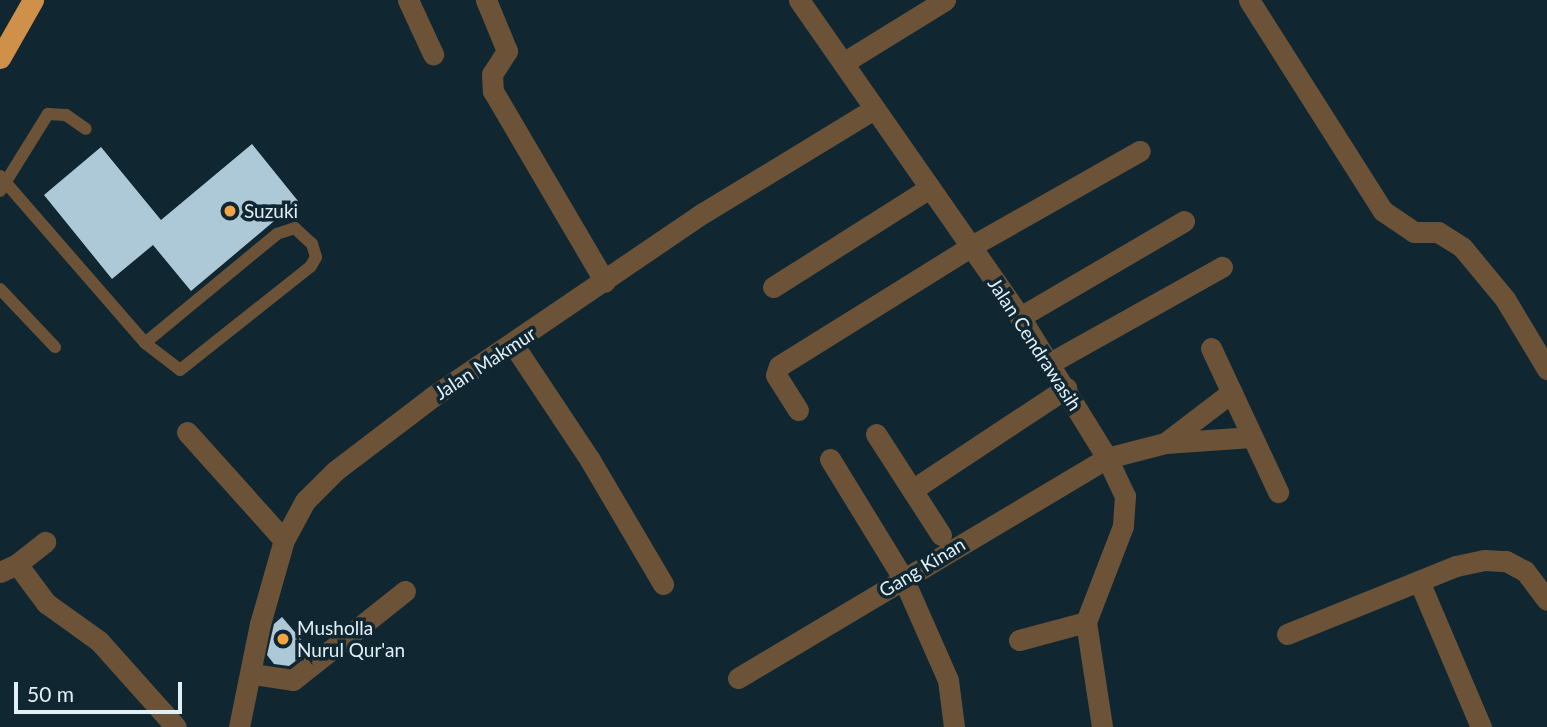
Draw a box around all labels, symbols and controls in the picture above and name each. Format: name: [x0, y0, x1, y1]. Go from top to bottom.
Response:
place label: Suzuki: [244, 200, 298, 222]
marker: Suzuki: [222, 203, 238, 219]
street label: Jalan Cendrawasih: [983, 273, 1087, 415]
street label: Jalan Makmur: [430, 322, 540, 404]
street label: Gang Kinan: [875, 532, 969, 602]
place label: Musholla Nurul Qur'an: [297, 617, 405, 661]
marker: Musholla Nurul Qur'an: [275, 631, 291, 647]
scale bar: [18, 668, 186, 712]
text: 50 m: [27, 681, 74, 706]

